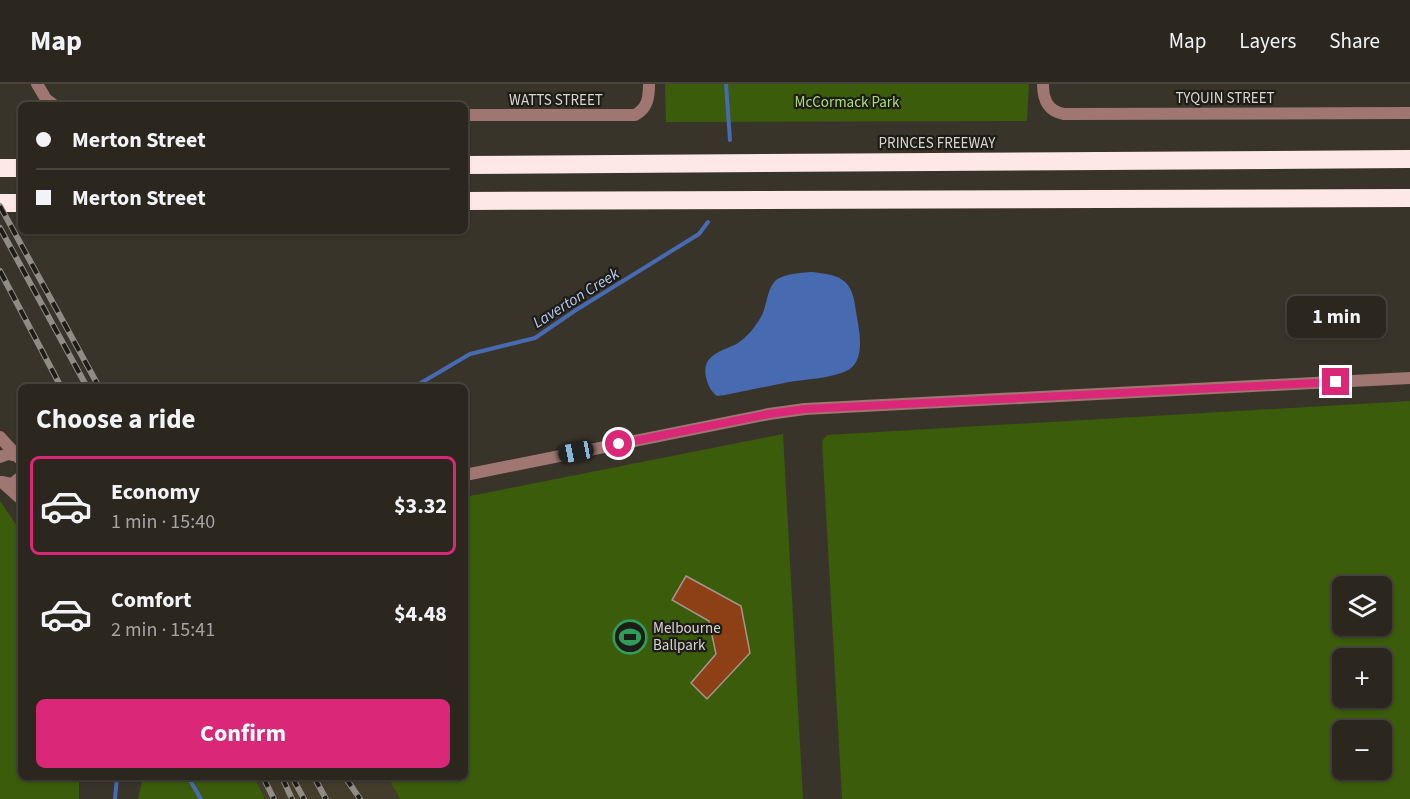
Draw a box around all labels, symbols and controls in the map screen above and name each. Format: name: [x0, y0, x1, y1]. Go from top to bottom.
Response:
text: Map: [30, 21, 82, 61]
text: Map: [1169, 26, 1206, 56]
text: Layers: [1239, 26, 1296, 56]
text: Share: [1329, 26, 1380, 56]
street label: TYQUIN STREET: [1175, 88, 1275, 109]
street label: WATTS STREET: [509, 90, 603, 111]
park label: McCormack Park: [795, 92, 900, 113]
text: Merton Street: [72, 124, 206, 156]
street label: PRINCES FREEWAY: [879, 133, 996, 154]
text: Merton Street: [72, 182, 206, 214]
water label: Laverton Creek: [529, 263, 624, 333]
callout: 1 min: [1286, 295, 1386, 337]
text: 1 min: [1312, 303, 1361, 331]
route end: [1322, 368, 1349, 395]
text: Choose a ride: [36, 400, 196, 439]
route start: [605, 430, 632, 457]
car: [557, 440, 595, 464]
text: Economy: [111, 476, 200, 508]
icon: car: [39, 479, 93, 533]
text: $3.32: [394, 490, 447, 522]
text: 1 min · 15:40: [111, 508, 215, 536]
map controls: [1332, 576, 1392, 780]
button: layers: [1332, 576, 1392, 636]
text: Comfort: [111, 584, 192, 616]
icon: car: [39, 587, 93, 641]
text: $4.48: [394, 598, 447, 630]
text: 2 min · 15:41: [111, 616, 215, 644]
place label: Melbourne Ballpark: [653, 618, 721, 656]
sports icon: Melbourne Ballpark: [612, 619, 648, 655]
button: +: [1332, 648, 1392, 708]
button: Confirm: [36, 699, 450, 768]
button: −: [1332, 720, 1392, 780]

